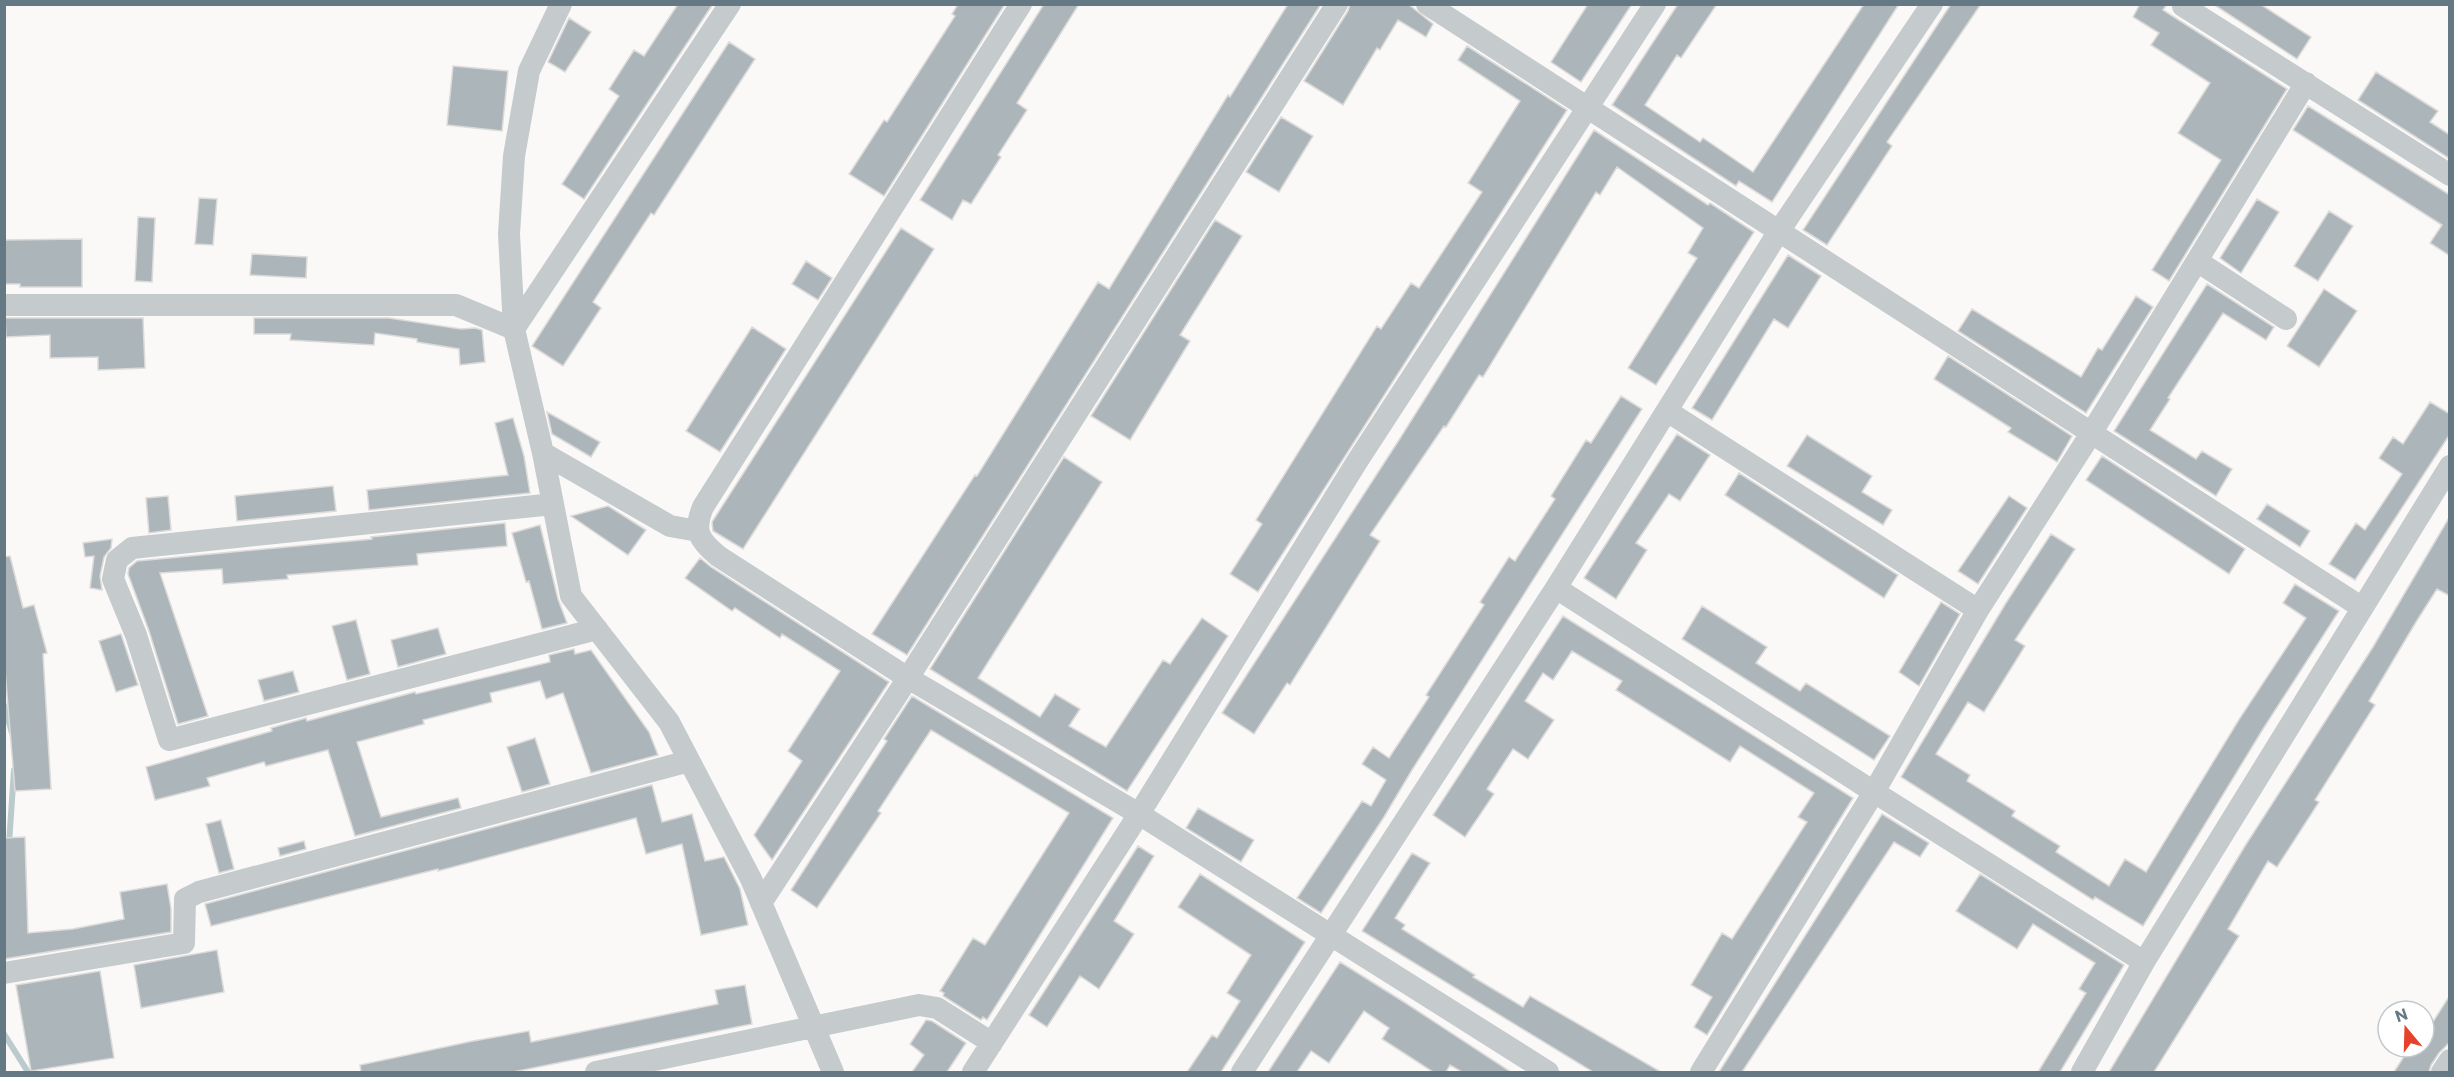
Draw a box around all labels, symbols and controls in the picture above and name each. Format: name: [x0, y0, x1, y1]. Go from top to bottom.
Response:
north arrow: [2376, 999, 2436, 1059]
text: N: [2392, 1003, 2410, 1025]

